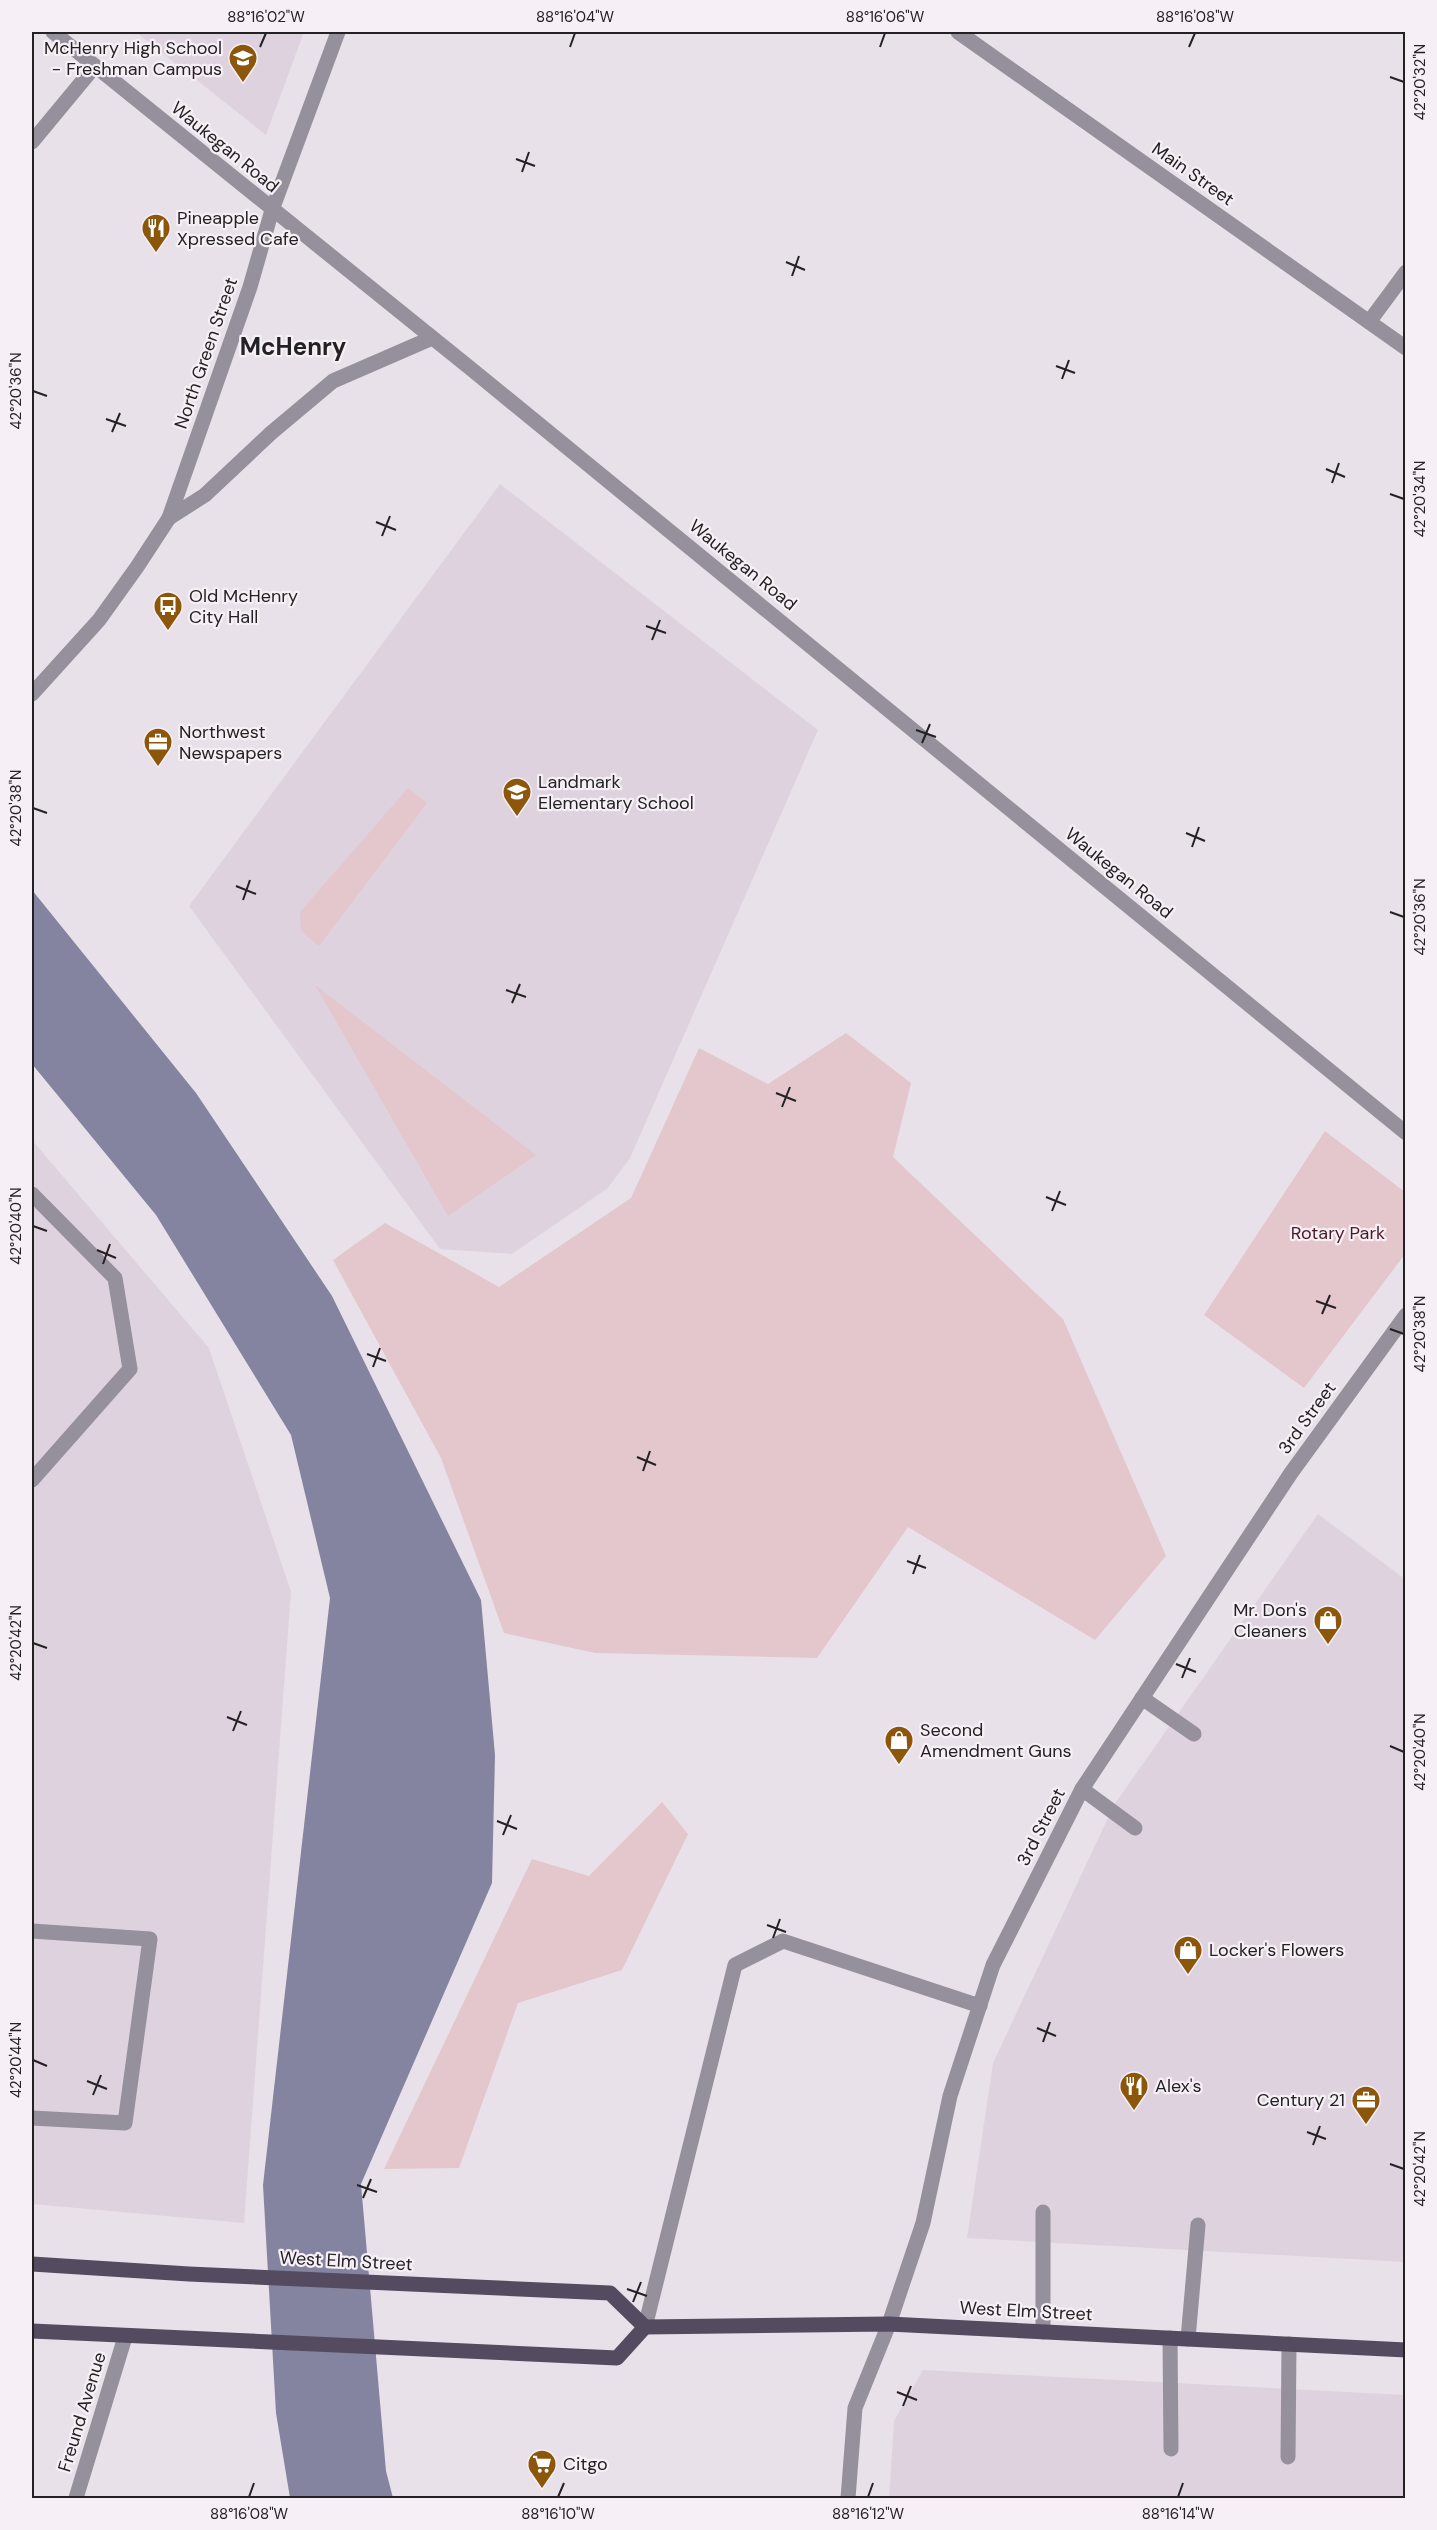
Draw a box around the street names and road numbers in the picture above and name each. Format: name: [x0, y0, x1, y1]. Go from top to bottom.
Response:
street label: Waukegan Road: [166, 96, 284, 198]
street label: Main Street: [1147, 137, 1239, 211]
street label: North Green Street: [169, 274, 243, 432]
street label: Waukegan Road: [684, 514, 802, 616]
street label: Waukegan Road: [1060, 822, 1178, 924]
street label: 3rd Street: [1273, 1377, 1341, 1459]
street label: 3rd Street: [1011, 1784, 1071, 1870]
street label: West Elm Street: [279, 2246, 413, 2276]
street label: West Elm Street: [959, 2296, 1093, 2326]
street label: Freund Avenue: [52, 2349, 112, 2475]

